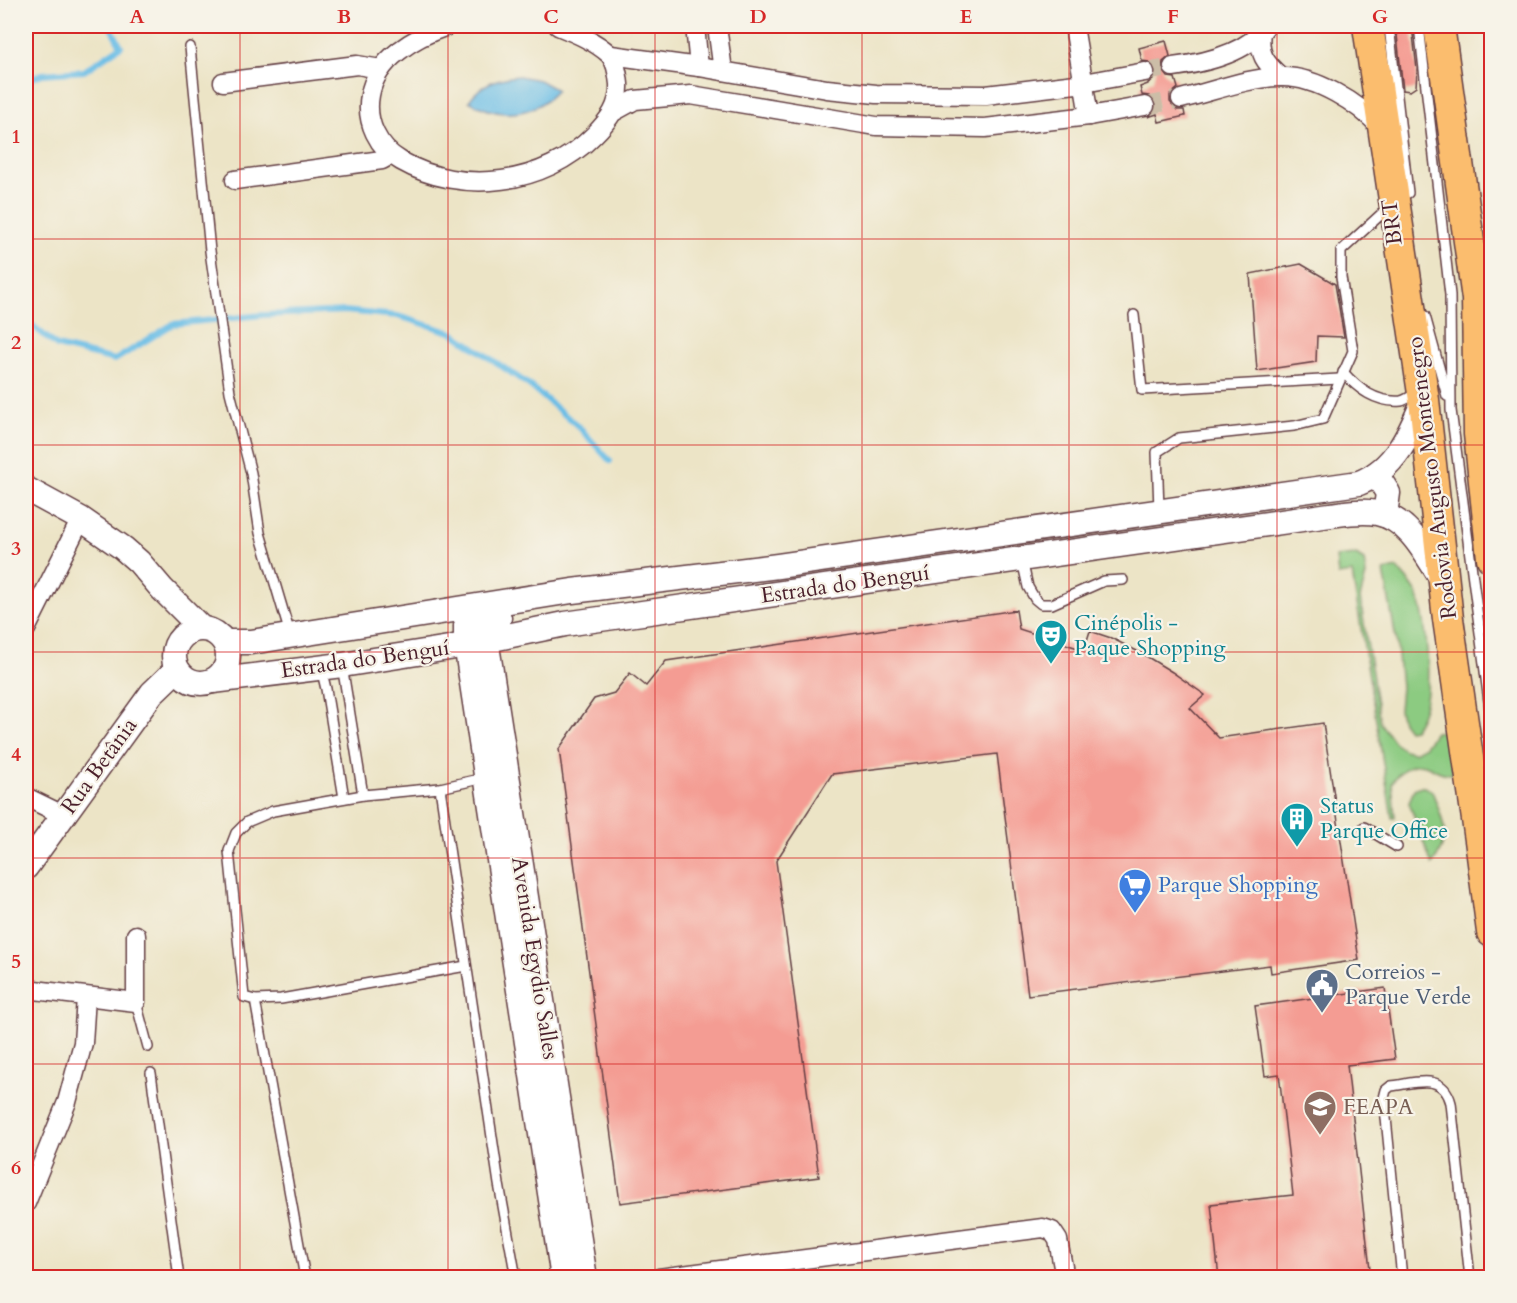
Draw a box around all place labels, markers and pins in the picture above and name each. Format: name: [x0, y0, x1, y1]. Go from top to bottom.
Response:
place label: Cinépolis - Paque Shopping: [1074, 608, 1226, 663]
theatre icon: Cinépolis - Paque Shopping: [1033, 618, 1069, 665]
place label: Status Parque Office: [1320, 791, 1448, 846]
building icon: Status Parque Office: [1279, 801, 1315, 848]
supermarket icon: Parque Shopping: [1117, 867, 1153, 914]
place label: Parque Shopping: [1158, 870, 1318, 900]
place label: Correios - Parque Verde: [1345, 957, 1471, 1012]
public building icon: Correios - Parque Verde: [1304, 967, 1340, 1014]
school or university icon: FEAPA: [1302, 1089, 1338, 1136]
place label: FEAPA: [1343, 1092, 1414, 1122]

